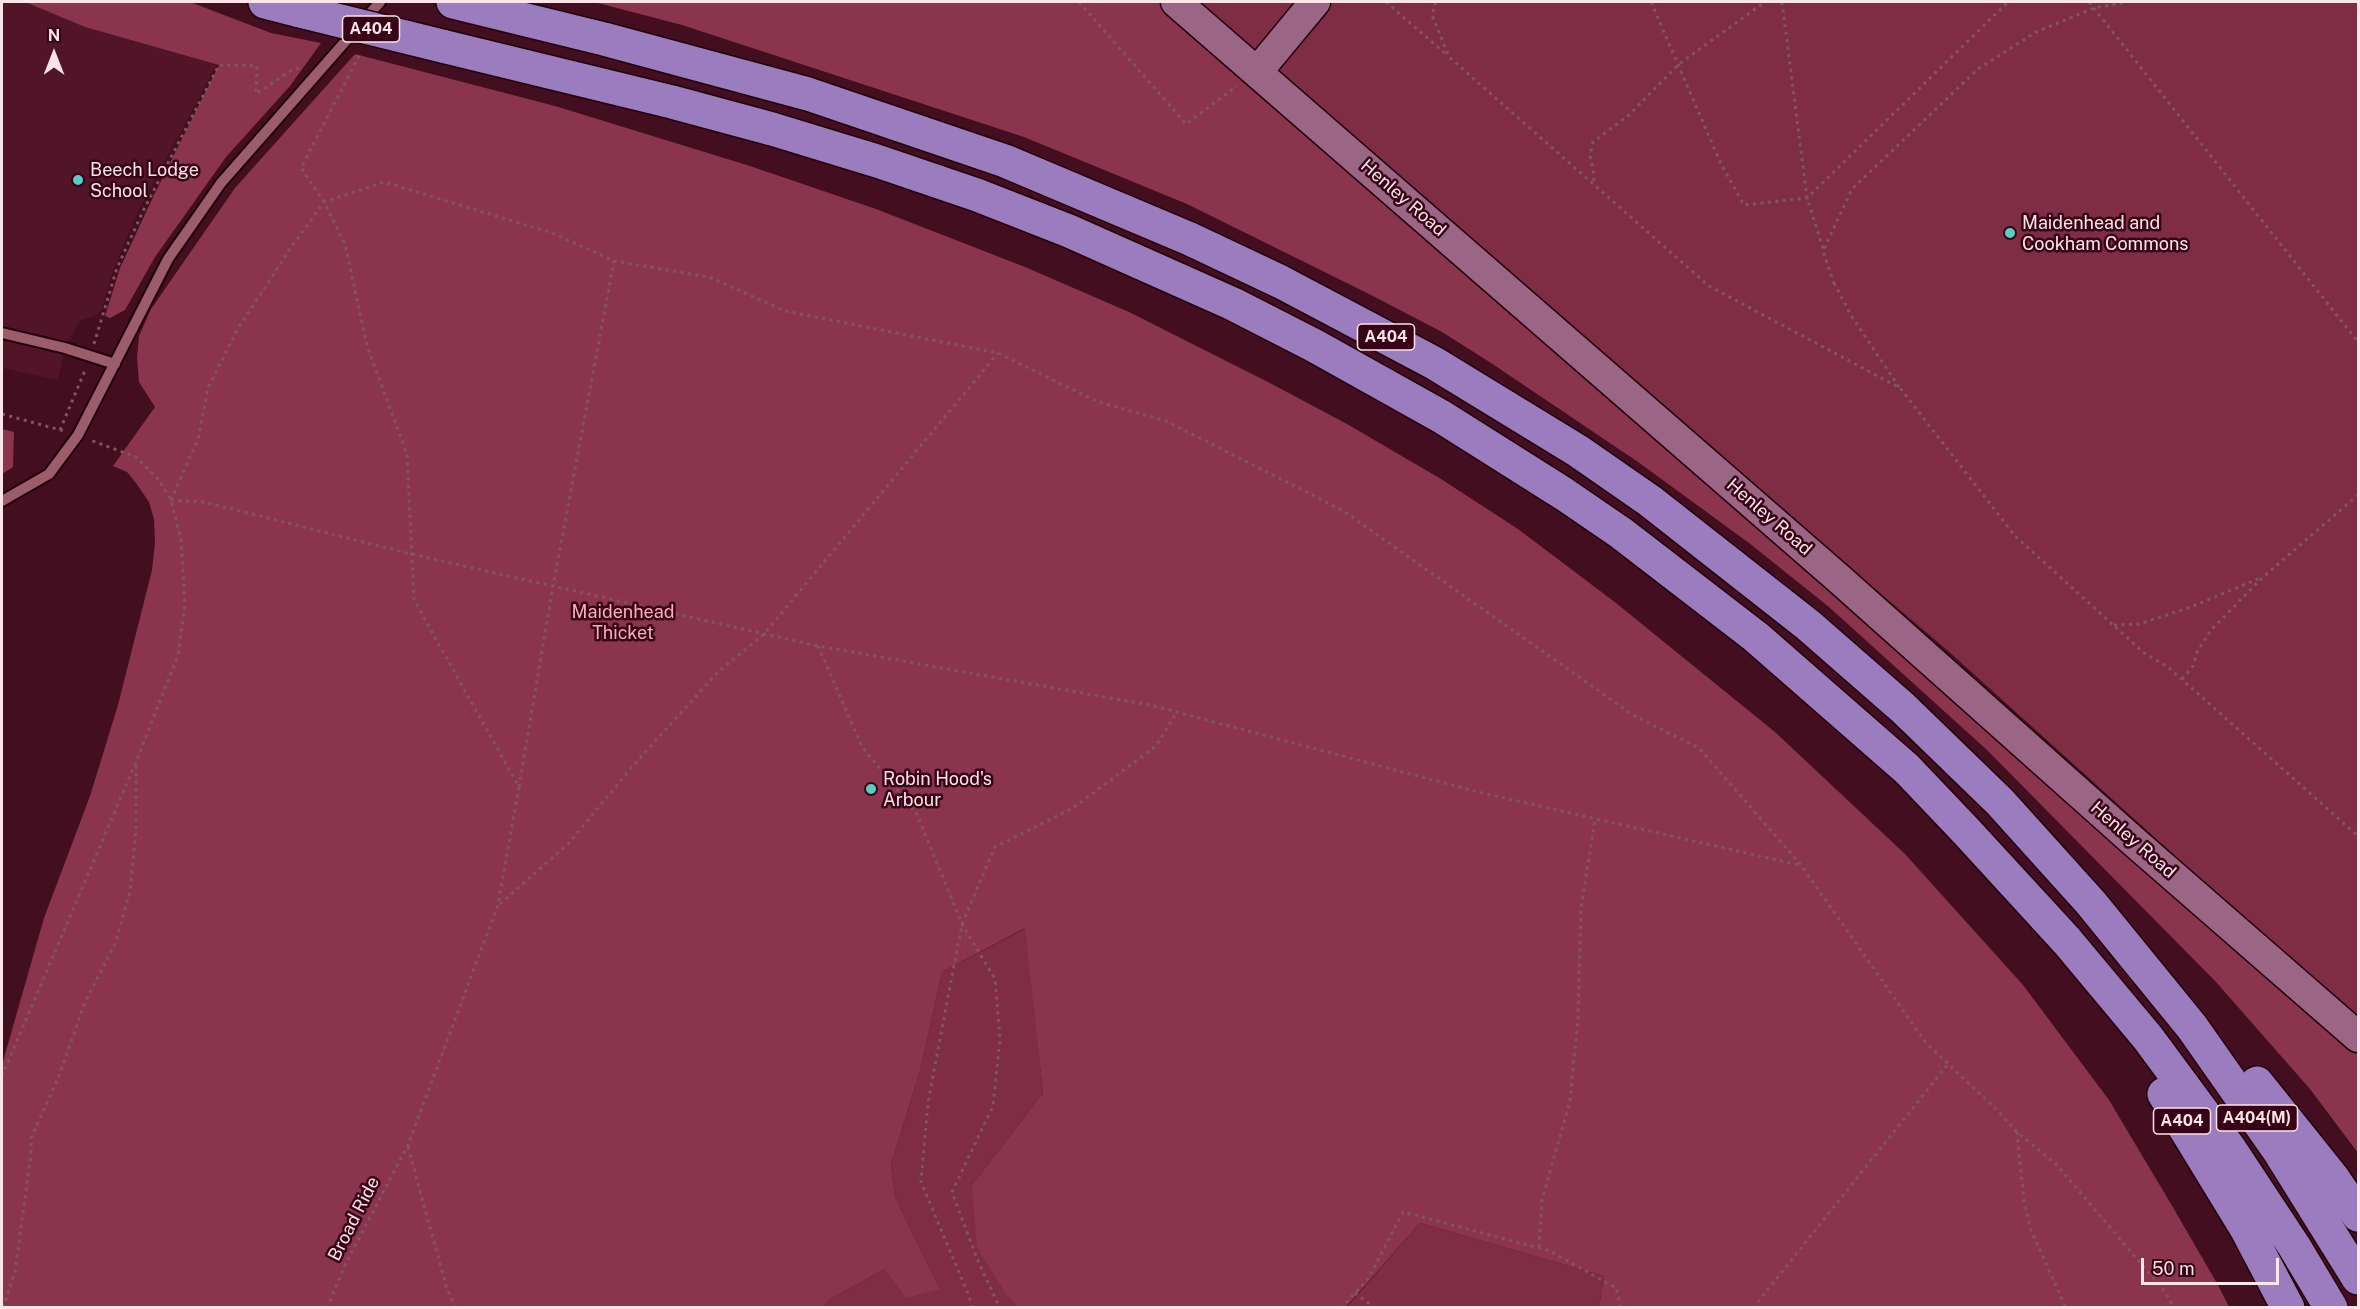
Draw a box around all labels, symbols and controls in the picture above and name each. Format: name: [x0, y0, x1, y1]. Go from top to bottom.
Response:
road number: A404: [342, 16, 400, 42]
north arrow: [24, 24, 84, 84]
text: N: [48, 26, 60, 45]
street label: Henley Road: [1356, 155, 1450, 241]
place label: Beech Lodge School: [90, 159, 199, 201]
marker: Beech Lodge School: [71, 173, 85, 187]
place label: Maidenhead and Cookham Commons: [2022, 212, 2188, 254]
marker: Maidenhead and Cookham Commons: [2003, 226, 2017, 240]
road number: A404: [1358, 324, 1414, 350]
street label: Henley Road: [1722, 474, 1816, 560]
park label: Maidenhead Thicket: [572, 601, 674, 644]
place label: Robin Hood's Arbour: [883, 768, 992, 810]
marker: Robin Hood's Arbour: [864, 782, 878, 796]
street label: Henley Road: [2086, 797, 2180, 883]
road number: A404(M): [2216, 1105, 2298, 1131]
road number: A404: [2154, 1108, 2210, 1134]
street label: Broad Ride: [324, 1173, 384, 1265]
scale bar: [2144, 1246, 2282, 1284]
text: 50 m: [2152, 1258, 2195, 1279]

